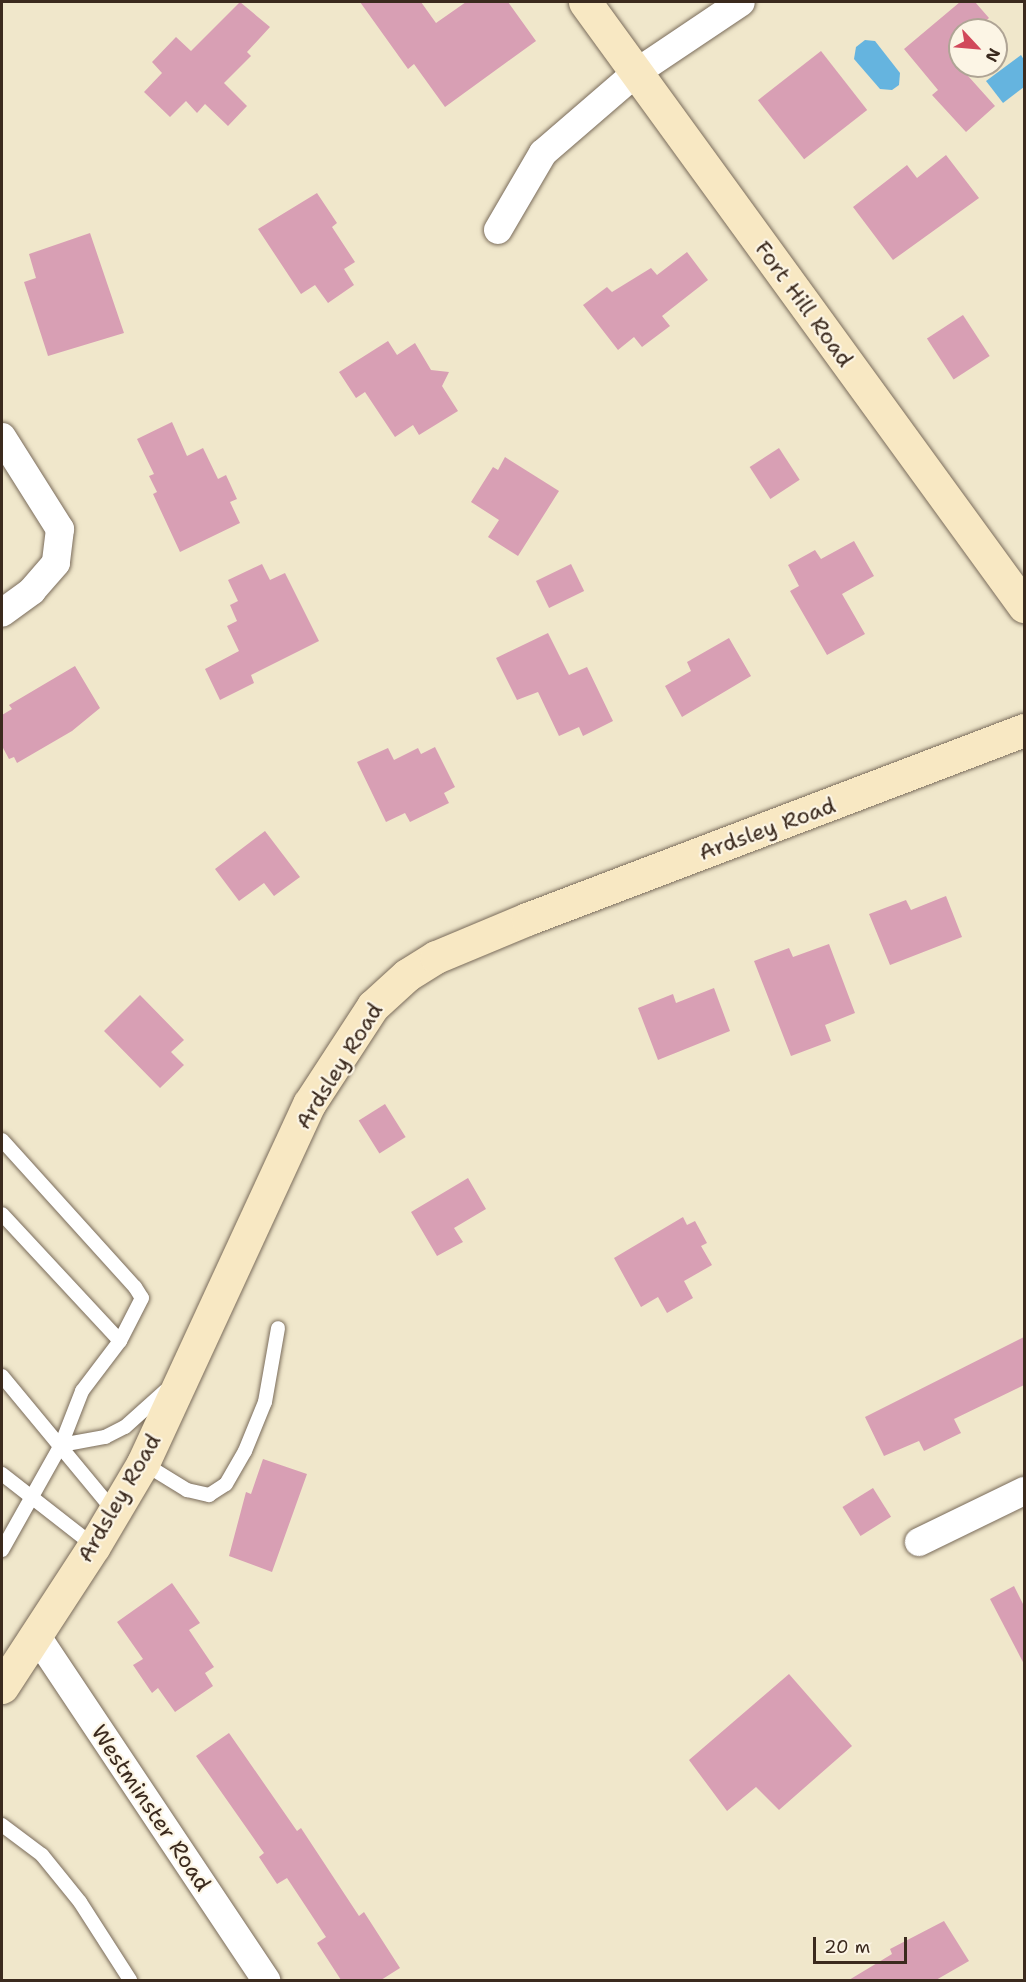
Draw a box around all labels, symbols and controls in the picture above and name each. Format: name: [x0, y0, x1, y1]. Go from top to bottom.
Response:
north arrow: [948, 18, 1008, 78]
text: N: [981, 45, 1005, 66]
street label: Fort Hill Road: [749, 236, 859, 372]
street label: Ardsley Road: [695, 792, 839, 866]
street label: Ardsley Road: [290, 998, 388, 1134]
street label: Ardsley Road: [72, 1429, 166, 1567]
street label: Westminster Road: [86, 1720, 216, 1896]
scale bar: [816, 1925, 910, 1963]
text: 20 m: [824, 1935, 870, 1959]

